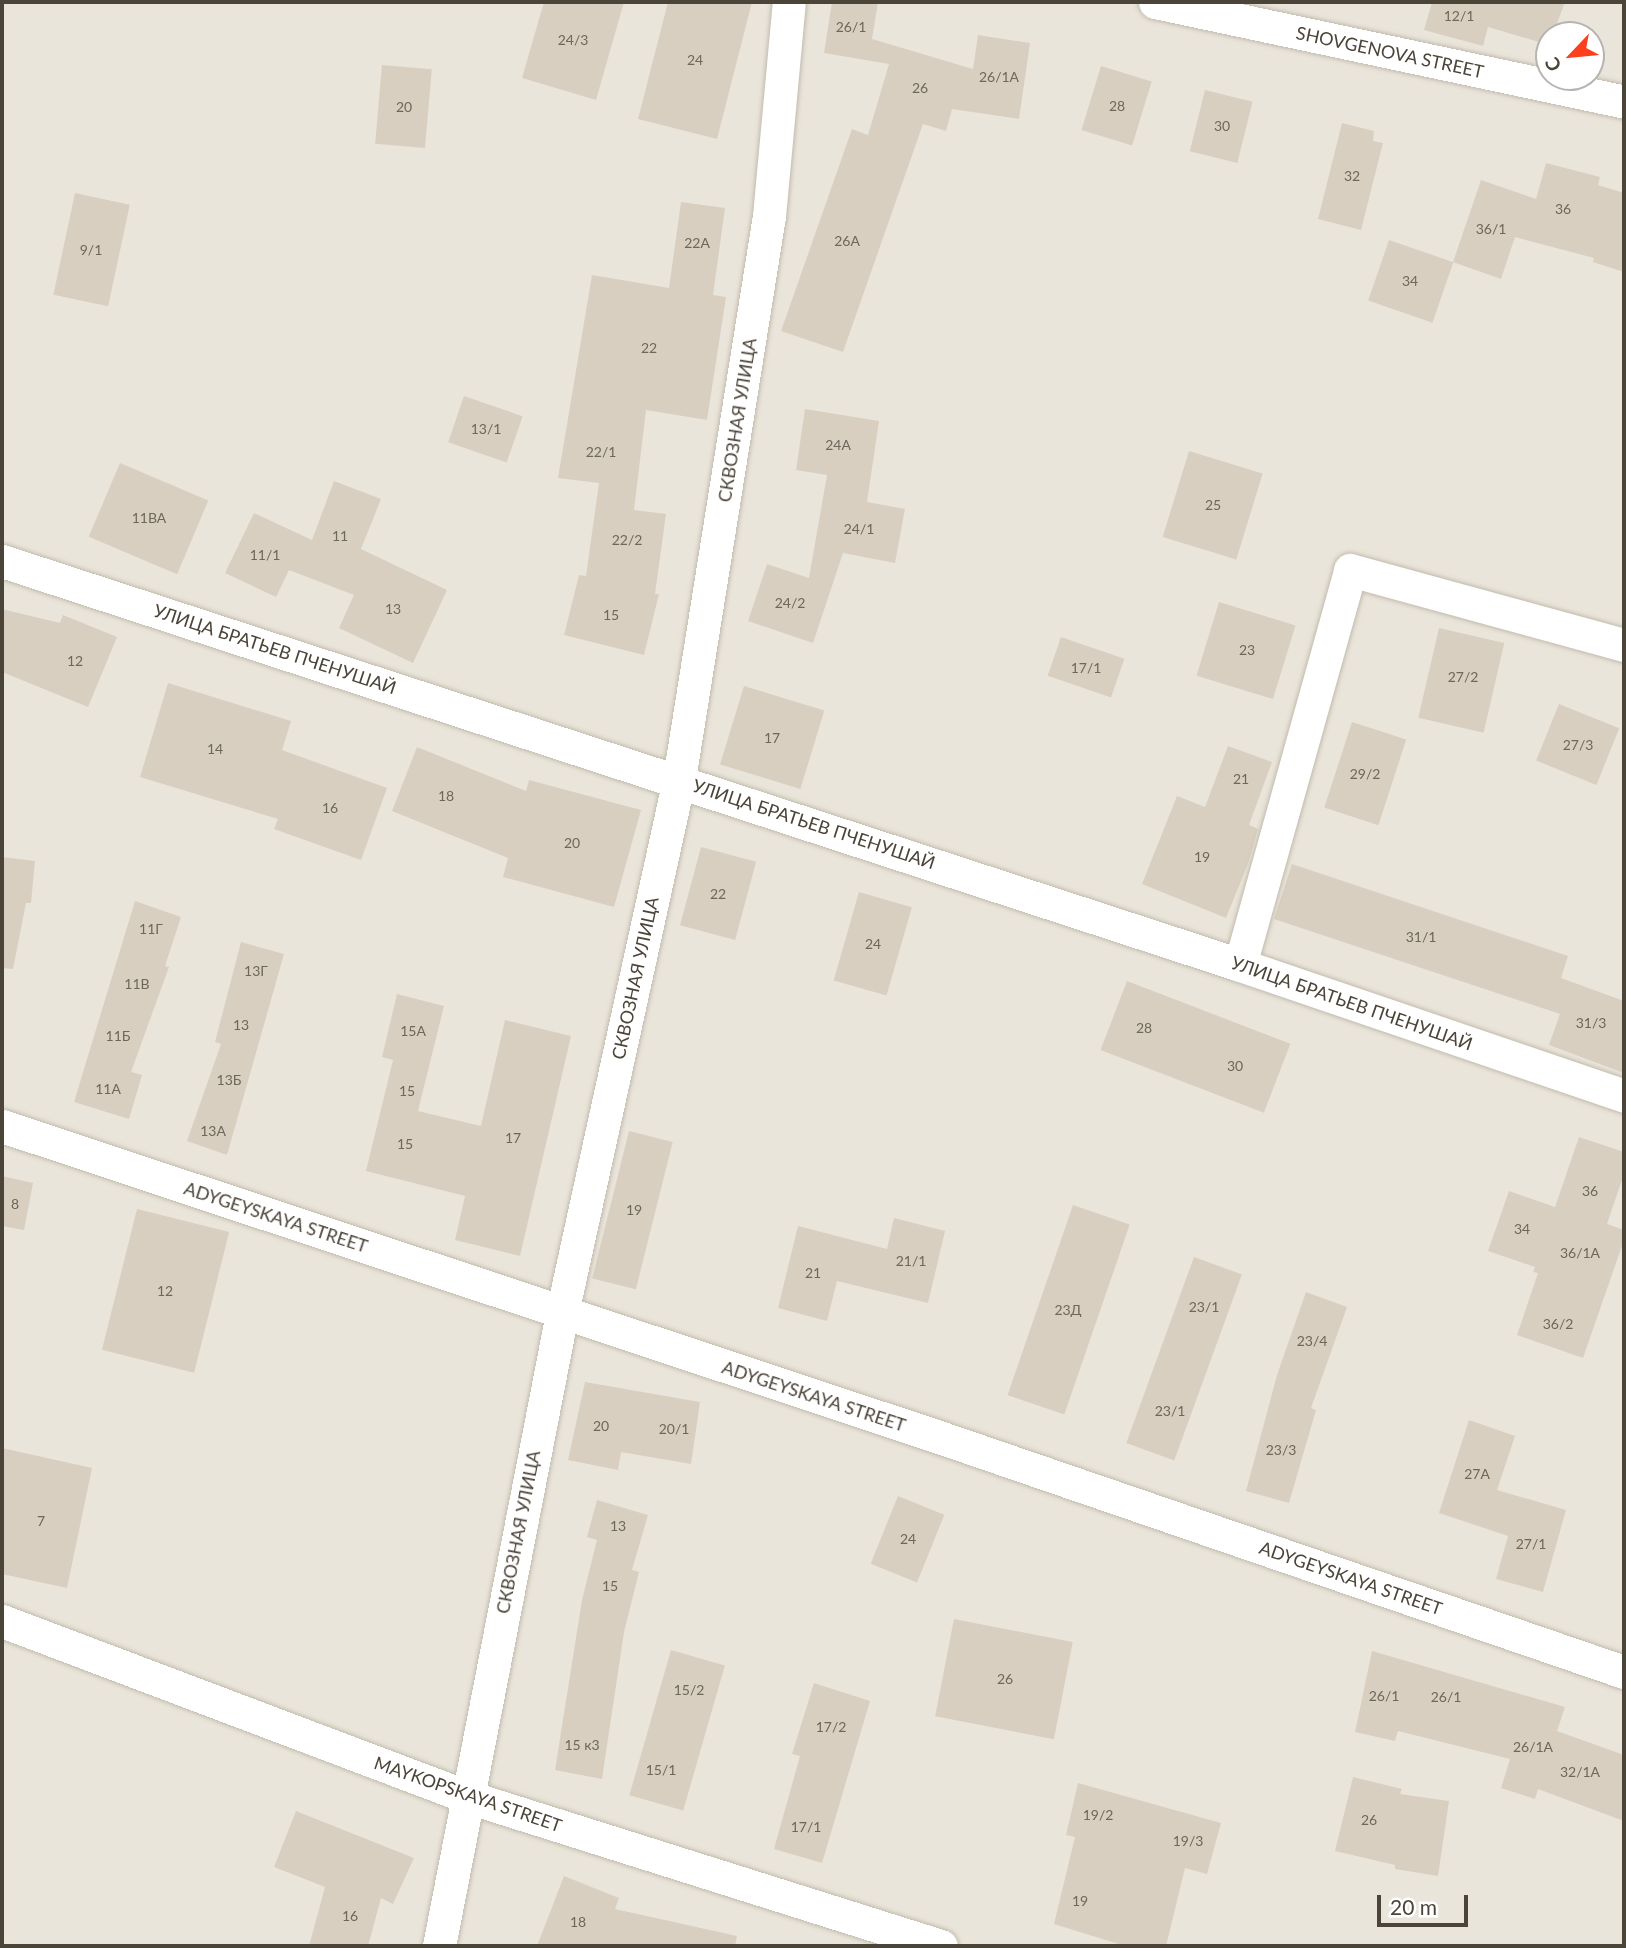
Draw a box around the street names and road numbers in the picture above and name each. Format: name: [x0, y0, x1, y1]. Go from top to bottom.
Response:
street label: SHOVGENOVA STREET: [1294, 21, 1486, 83]
street label: СКВОЗНАЯ УЛИЦА: [713, 336, 761, 504]
street label: УЛИЦА БРАТЬЕВ ПЧЕНУШАЙ: [151, 600, 399, 698]
street label: УЛИЦА БРАТЬЕВ ПЧЕНУШАЙ: [690, 775, 938, 873]
street label: СКВОЗНАЯ УЛИЦА: [607, 895, 663, 1061]
street label: УЛИЦА БРАТЬЕВ ПЧЕНУШАЙ: [1228, 951, 1476, 1055]
street label: ADYGEYSKAYA STREET: [181, 1177, 371, 1257]
street label: ADYGEYSKAYA STREET: [719, 1356, 909, 1436]
street label: СКВОЗНАЯ УЛИЦА: [492, 1449, 544, 1615]
street label: ADYGEYSKAYA STREET: [1256, 1536, 1446, 1620]
street label: MAYKOPSKAYA STREET: [371, 1752, 565, 1836]

